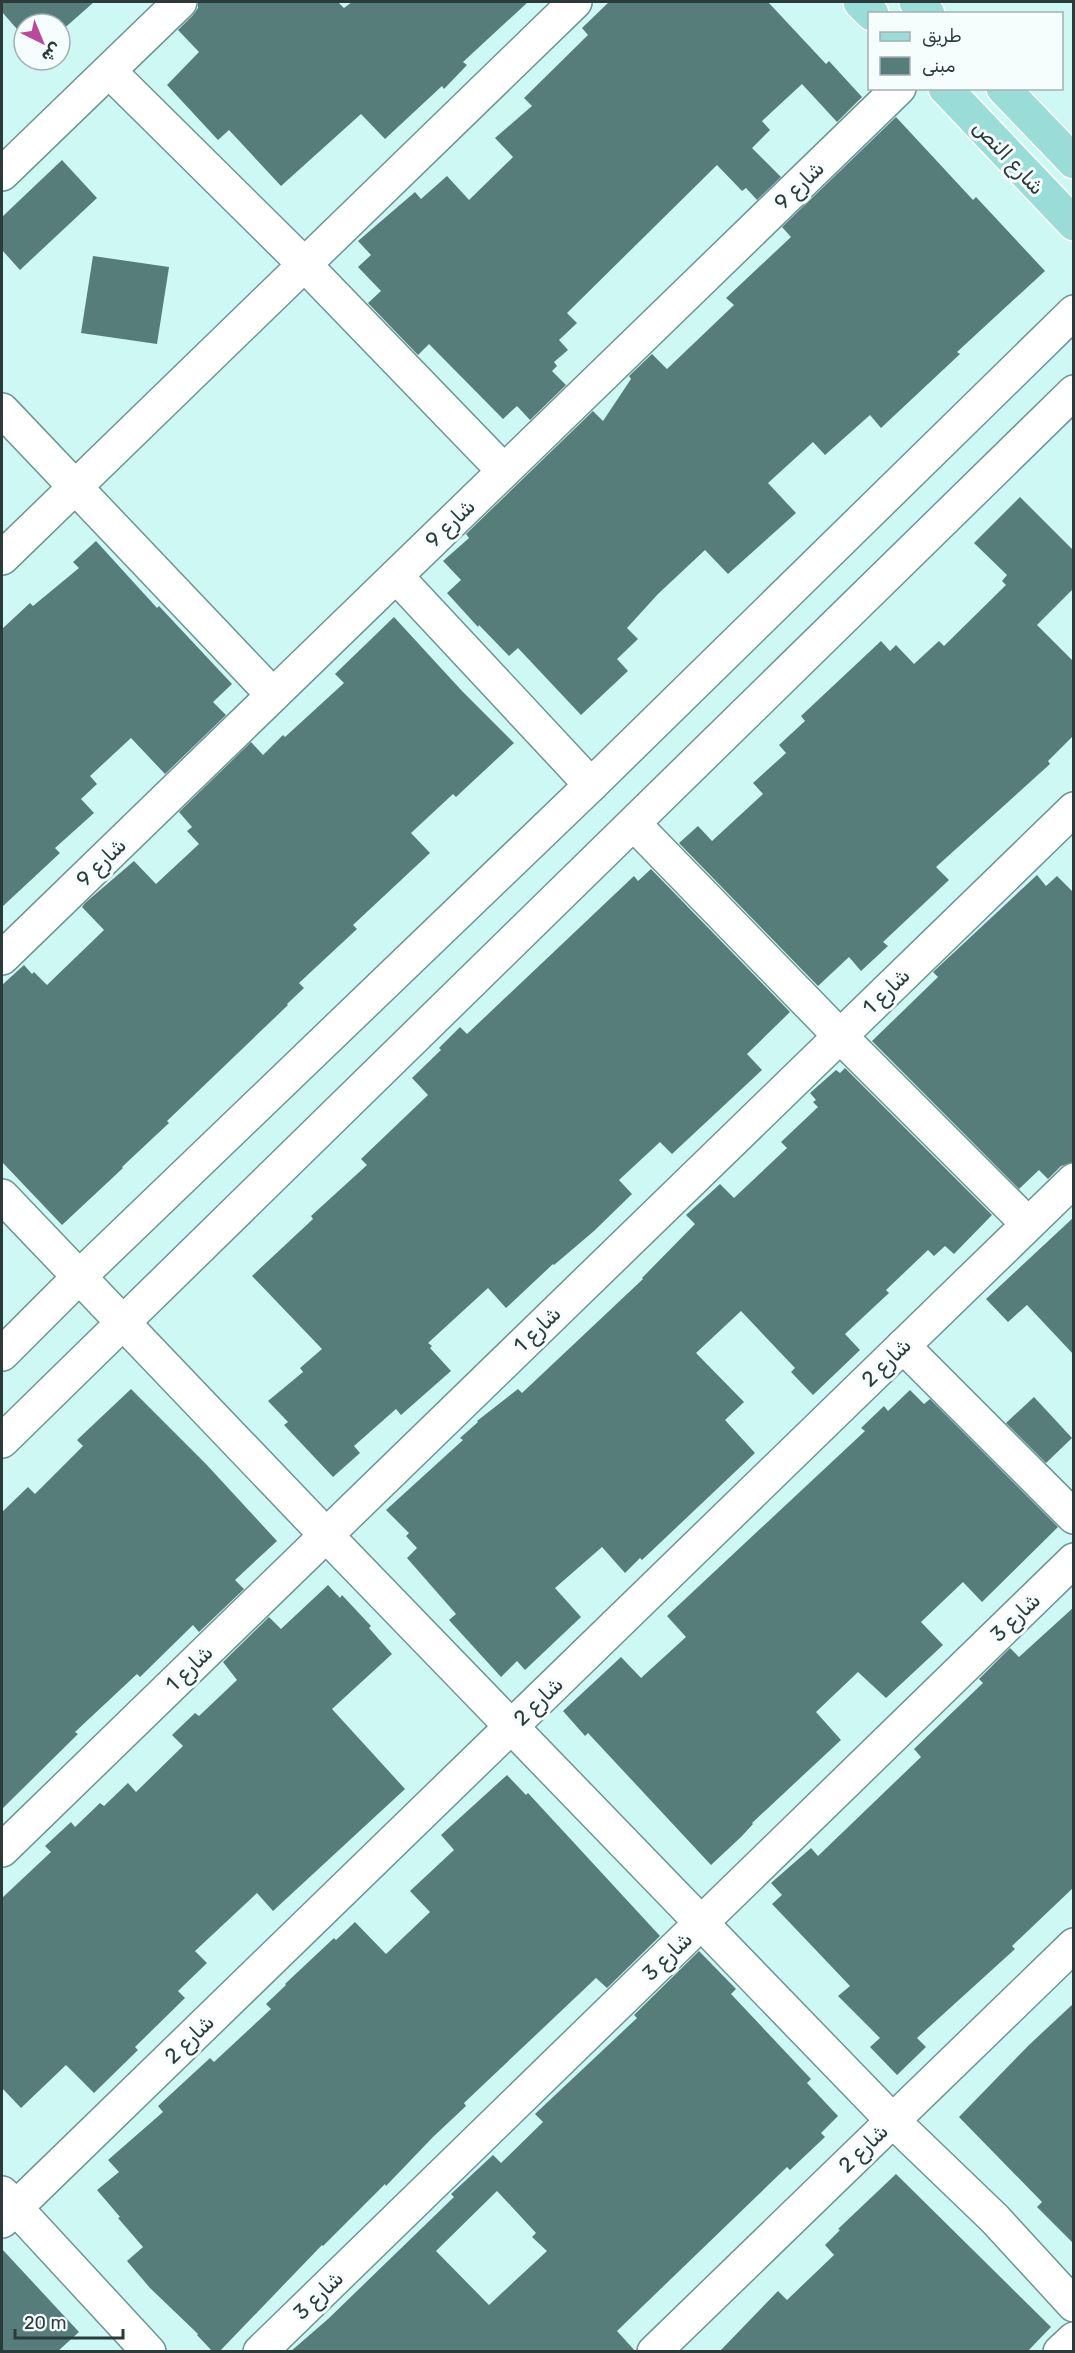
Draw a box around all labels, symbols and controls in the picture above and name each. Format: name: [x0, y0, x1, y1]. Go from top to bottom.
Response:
north arrow: [12, 12, 72, 72]
legend: [868, 12, 1063, 90]
text: طريق: [922, 25, 962, 47]
text: ش: [38, 39, 66, 66]
text: مبنى: [922, 55, 956, 77]
street label: شارع النص: [967, 114, 1050, 201]
street label: شارع 9: [769, 155, 830, 216]
street label: شارع 9: [420, 493, 481, 554]
street label: شارع 9: [71, 832, 132, 893]
street label: شارع 1: [857, 963, 916, 1021]
street label: شارع 1: [508, 1301, 567, 1359]
street label: شارع 2: [856, 1332, 917, 1393]
street label: شارع 3: [985, 1587, 1047, 1648]
street label: شارع 1: [160, 1640, 219, 1698]
street label: شارع 2: [508, 1671, 569, 1732]
street label: شارع 3: [637, 1926, 699, 1987]
street label: شارع 2: [159, 2009, 220, 2070]
street label: شارع 2: [833, 2118, 894, 2179]
street label: شارع 3: [288, 2265, 350, 2326]
scale bar: [15, 2302, 123, 2340]
text: 20 m: [24, 2312, 66, 2334]

